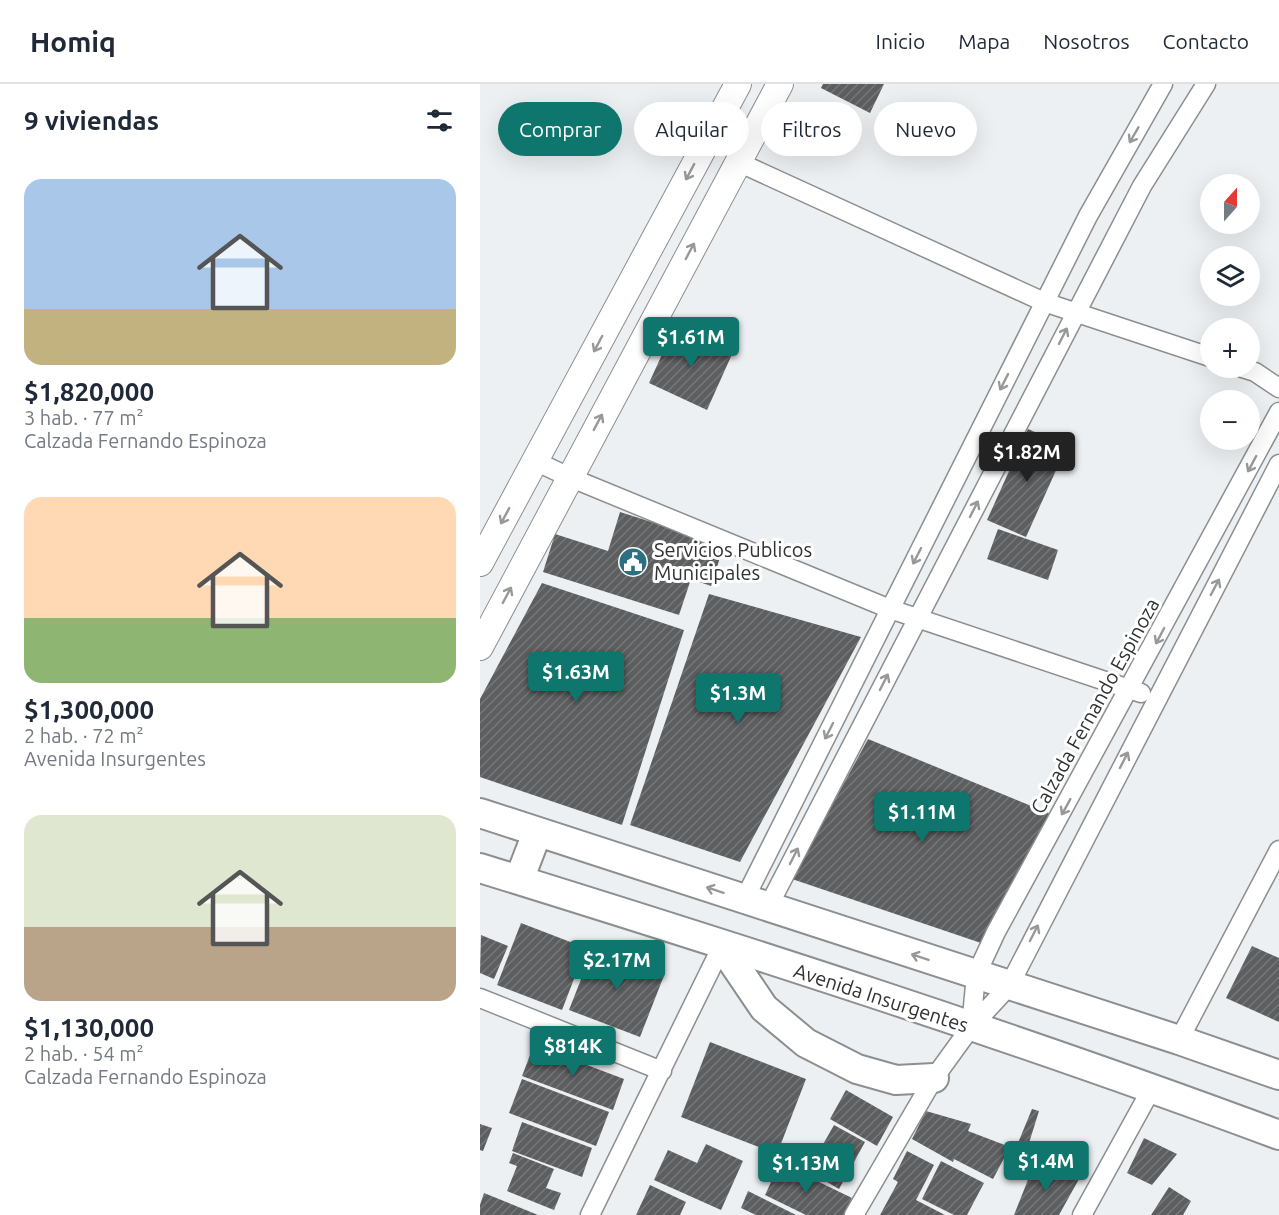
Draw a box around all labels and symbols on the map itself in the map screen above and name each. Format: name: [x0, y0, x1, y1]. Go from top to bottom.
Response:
one-way arrow: [1128, 126, 1140, 143]
one-way arrow: [684, 163, 695, 181]
north arrow: [1200, 174, 1260, 234]
one-way arrow: [685, 242, 696, 260]
pin: $1.61M: [642, 317, 740, 368]
one-way arrow: [1058, 327, 1070, 345]
one-way arrow: [592, 335, 604, 352]
one-way arrow: [998, 373, 1010, 390]
one-way arrow: [593, 414, 604, 432]
pin: $1.82M: [978, 432, 1076, 483]
one-way arrow: [1246, 454, 1257, 472]
one-way arrow: [968, 500, 980, 518]
one-way arrow: [499, 507, 511, 524]
place label: Servicios Publicos Municipales: [654, 538, 812, 584]
public building icon: Servicios Publicos Municipales: [617, 546, 649, 578]
one-way arrow: [910, 547, 922, 565]
one-way arrow: [1209, 579, 1221, 596]
one-way arrow: [501, 587, 513, 604]
street label: Calzada Fernando Espinoza: [1026, 594, 1164, 818]
one-way arrow: [1154, 626, 1165, 644]
pin: $1.63M: [527, 652, 625, 703]
pin: $1.3M: [696, 673, 780, 724]
one-way arrow: [879, 674, 890, 692]
one-way arrow: [823, 721, 835, 739]
one-way arrow: [1119, 751, 1130, 769]
pin: $1.11M: [873, 792, 971, 843]
one-way arrow: [1060, 797, 1071, 815]
one-way arrow: [789, 847, 801, 865]
one-way arrow: [706, 884, 725, 895]
one-way arrow: [1029, 924, 1040, 942]
pin: $2.17M: [568, 940, 666, 991]
one-way arrow: [911, 951, 930, 962]
street label: Avenida Insurgentes: [791, 958, 971, 1037]
pin: $814K: [531, 1026, 615, 1077]
pin: $1.4M: [1004, 1141, 1088, 1192]
pin: $1.13M: [757, 1143, 855, 1194]

